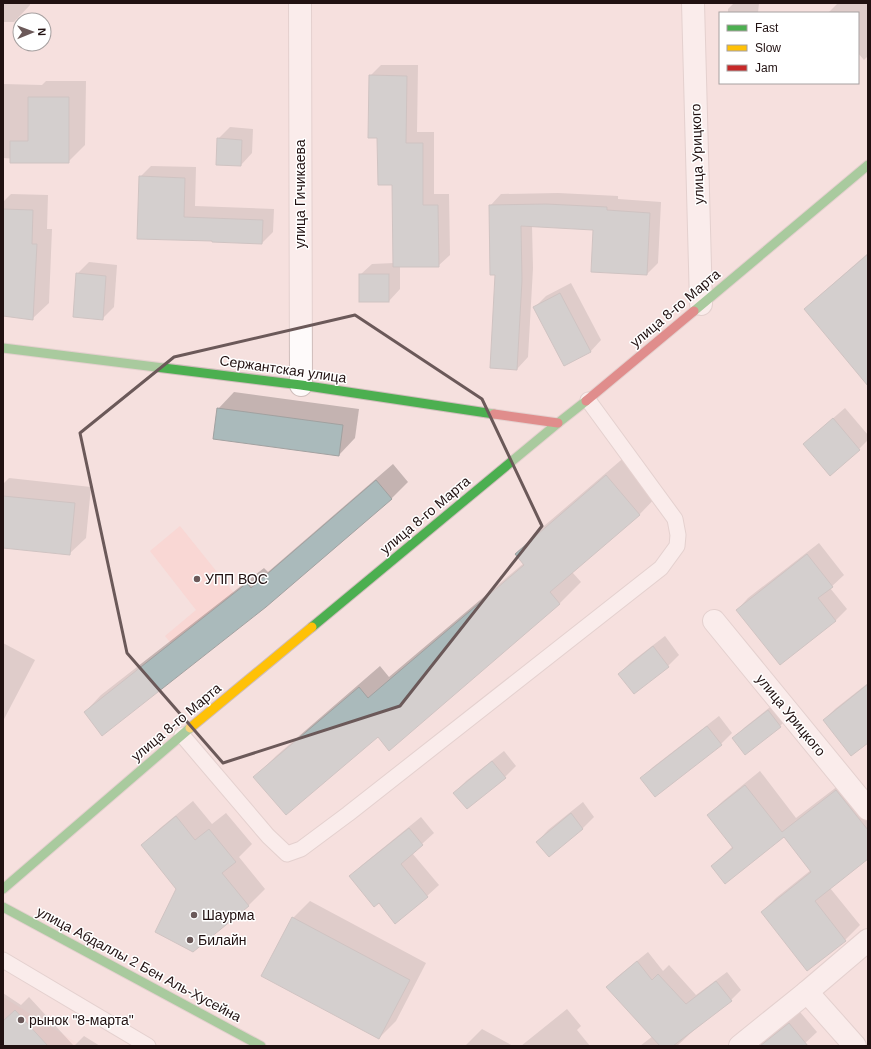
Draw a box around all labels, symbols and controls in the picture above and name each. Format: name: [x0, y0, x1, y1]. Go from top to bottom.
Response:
north arrow: [12, 12, 52, 52]
legend: [719, 12, 859, 84]
text: Fast: [755, 21, 779, 35]
text: N: [36, 28, 48, 36]
text: Slow: [755, 41, 781, 55]
text: Jam: [755, 61, 778, 75]
street label: улица Урицкого: [687, 103, 707, 205]
street label: улица Гичикаева: [292, 139, 308, 249]
street label: улица 8-го Марта: [627, 266, 723, 350]
street label: Сержантская улица: [219, 352, 348, 386]
street label: улица 8-го Марта: [377, 473, 473, 557]
place label: УПП ВОС: [205, 571, 268, 587]
marker: УПП ВОС: [192, 574, 202, 584]
street label: улица Урицкого: [753, 671, 829, 759]
street label: улица 8-го Марта: [128, 680, 224, 764]
street label: улица Абдаллы 2 Бен Аль-Хусейна: [34, 903, 244, 1025]
place label: Шаурма: [202, 907, 255, 923]
marker: Шаурма: [189, 910, 199, 920]
place label: Билайн: [198, 932, 247, 948]
marker: Билайн: [185, 935, 195, 945]
place label: рынок "8-марта": [29, 1012, 134, 1028]
marker: рынок "8-марта": [16, 1015, 26, 1025]

